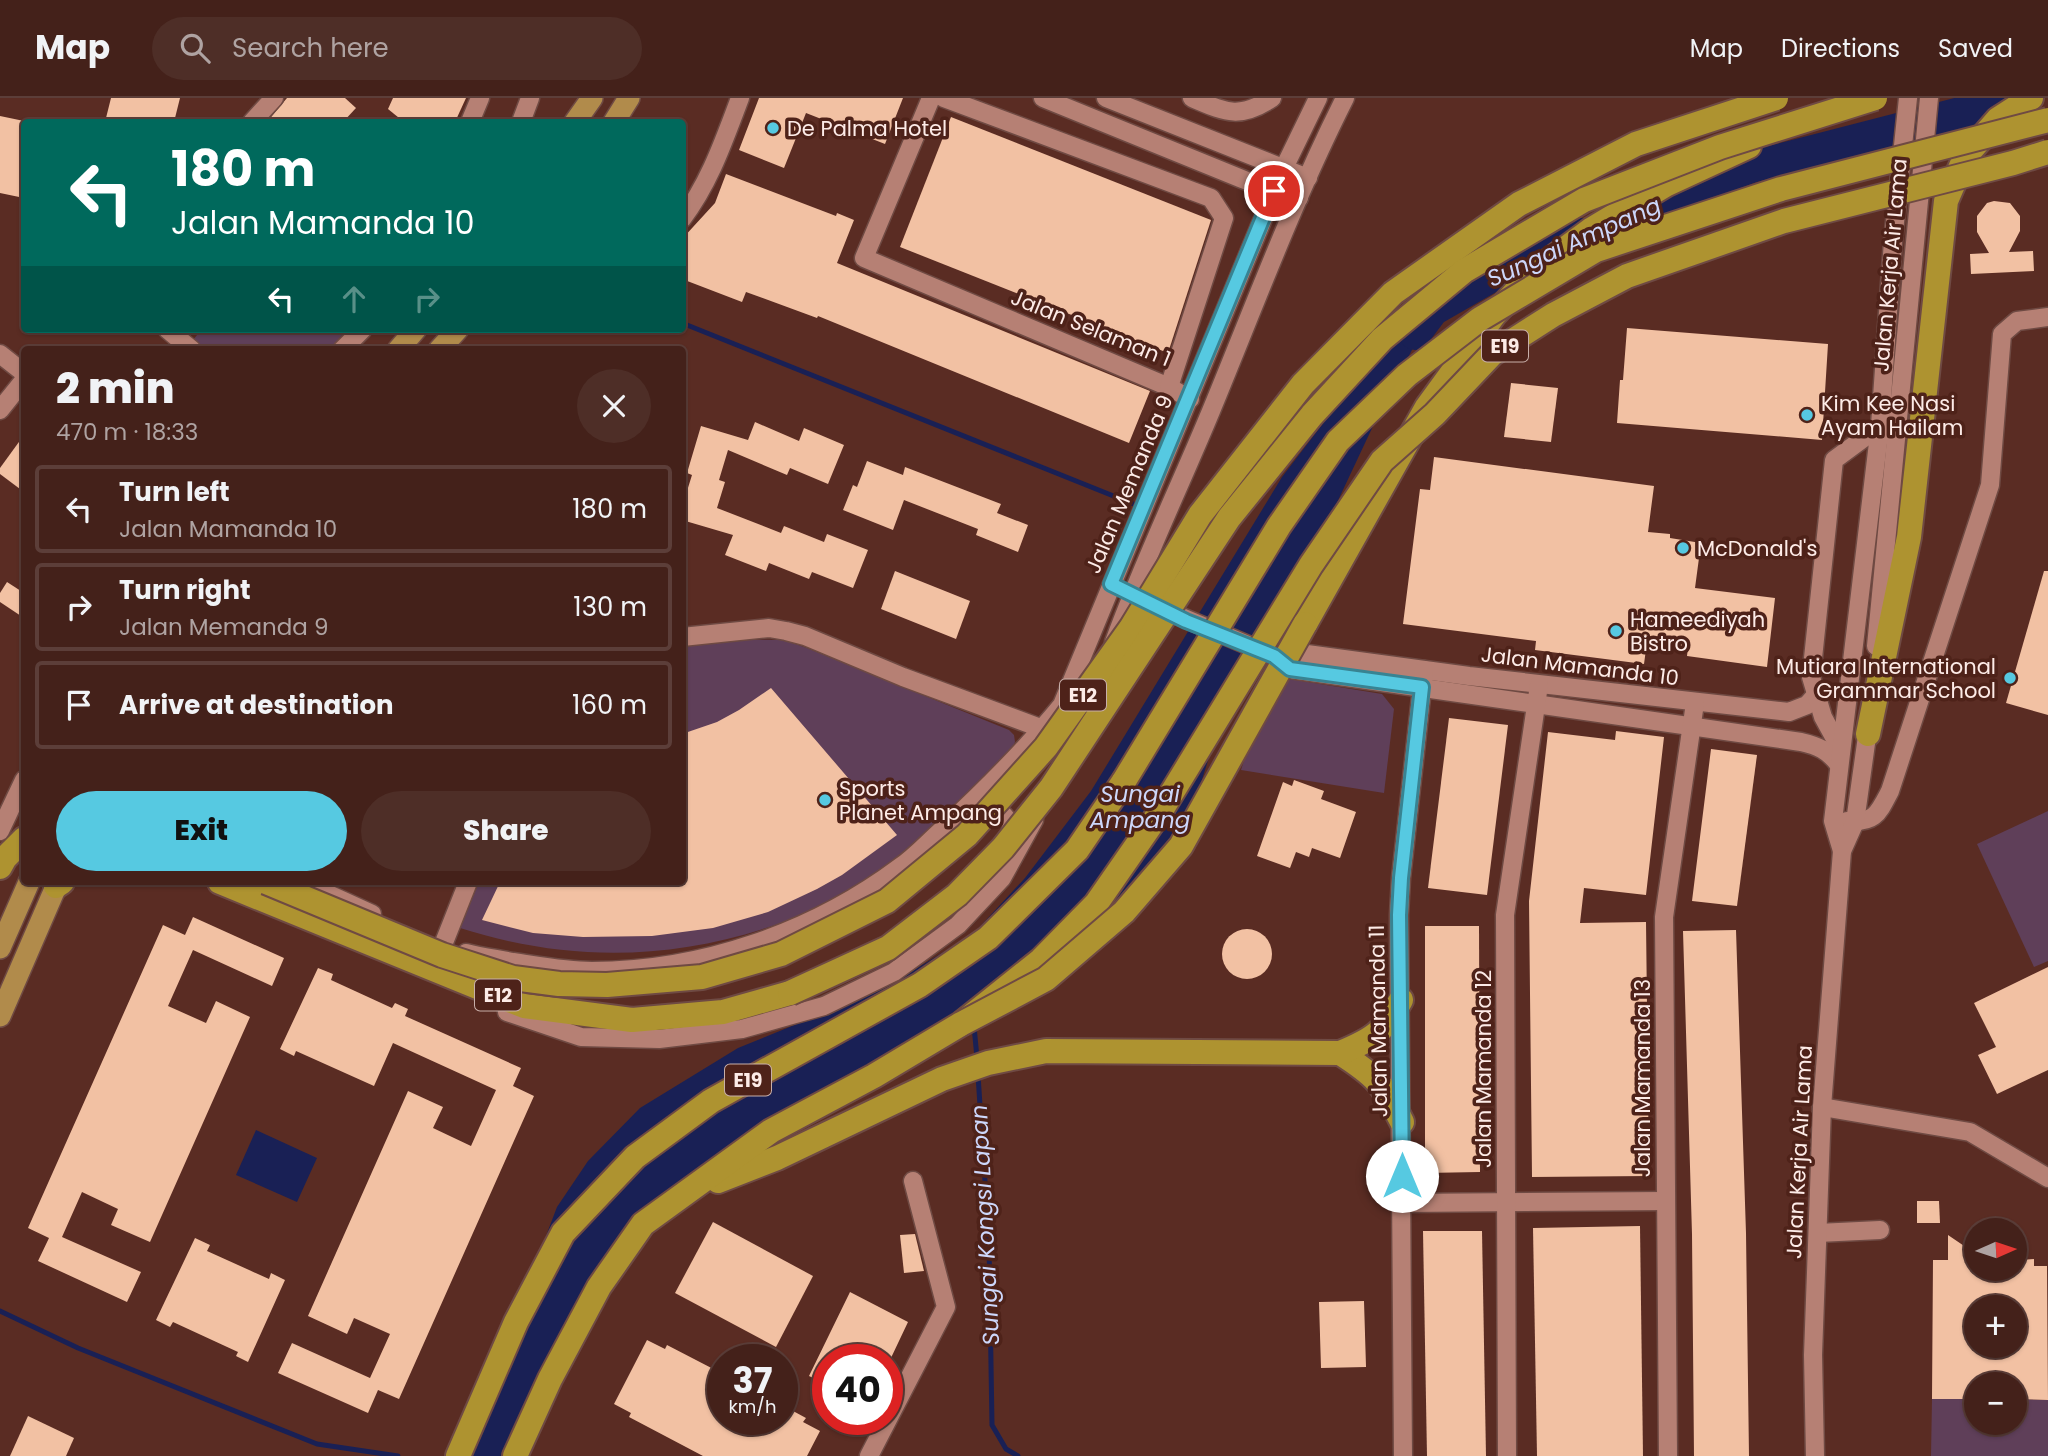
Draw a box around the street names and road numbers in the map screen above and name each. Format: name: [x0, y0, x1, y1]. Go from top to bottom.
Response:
street label: Jalan Kerja Air Lama: [1866, 157, 1914, 373]
street label: Jalan Selaman 1: [1007, 283, 1175, 373]
road number: E19: [1482, 330, 1528, 362]
street label: Jalan Memanda 9: [1078, 390, 1180, 578]
street label: Jalan Mamanda 10: [1479, 639, 1681, 693]
road number: E12: [1060, 680, 1106, 710]
street label: Jalan Mamanda 11: [1362, 924, 1394, 1118]
street label: Jalan Mamanda 12: [1469, 970, 1498, 1168]
street label: Jalan Mamanda 13: [1628, 979, 1657, 1177]
road number: E12: [475, 980, 521, 1010]
street label: Jalan Kerja Air Lama: [1779, 1044, 1819, 1260]
road number: E19: [725, 1064, 771, 1096]

